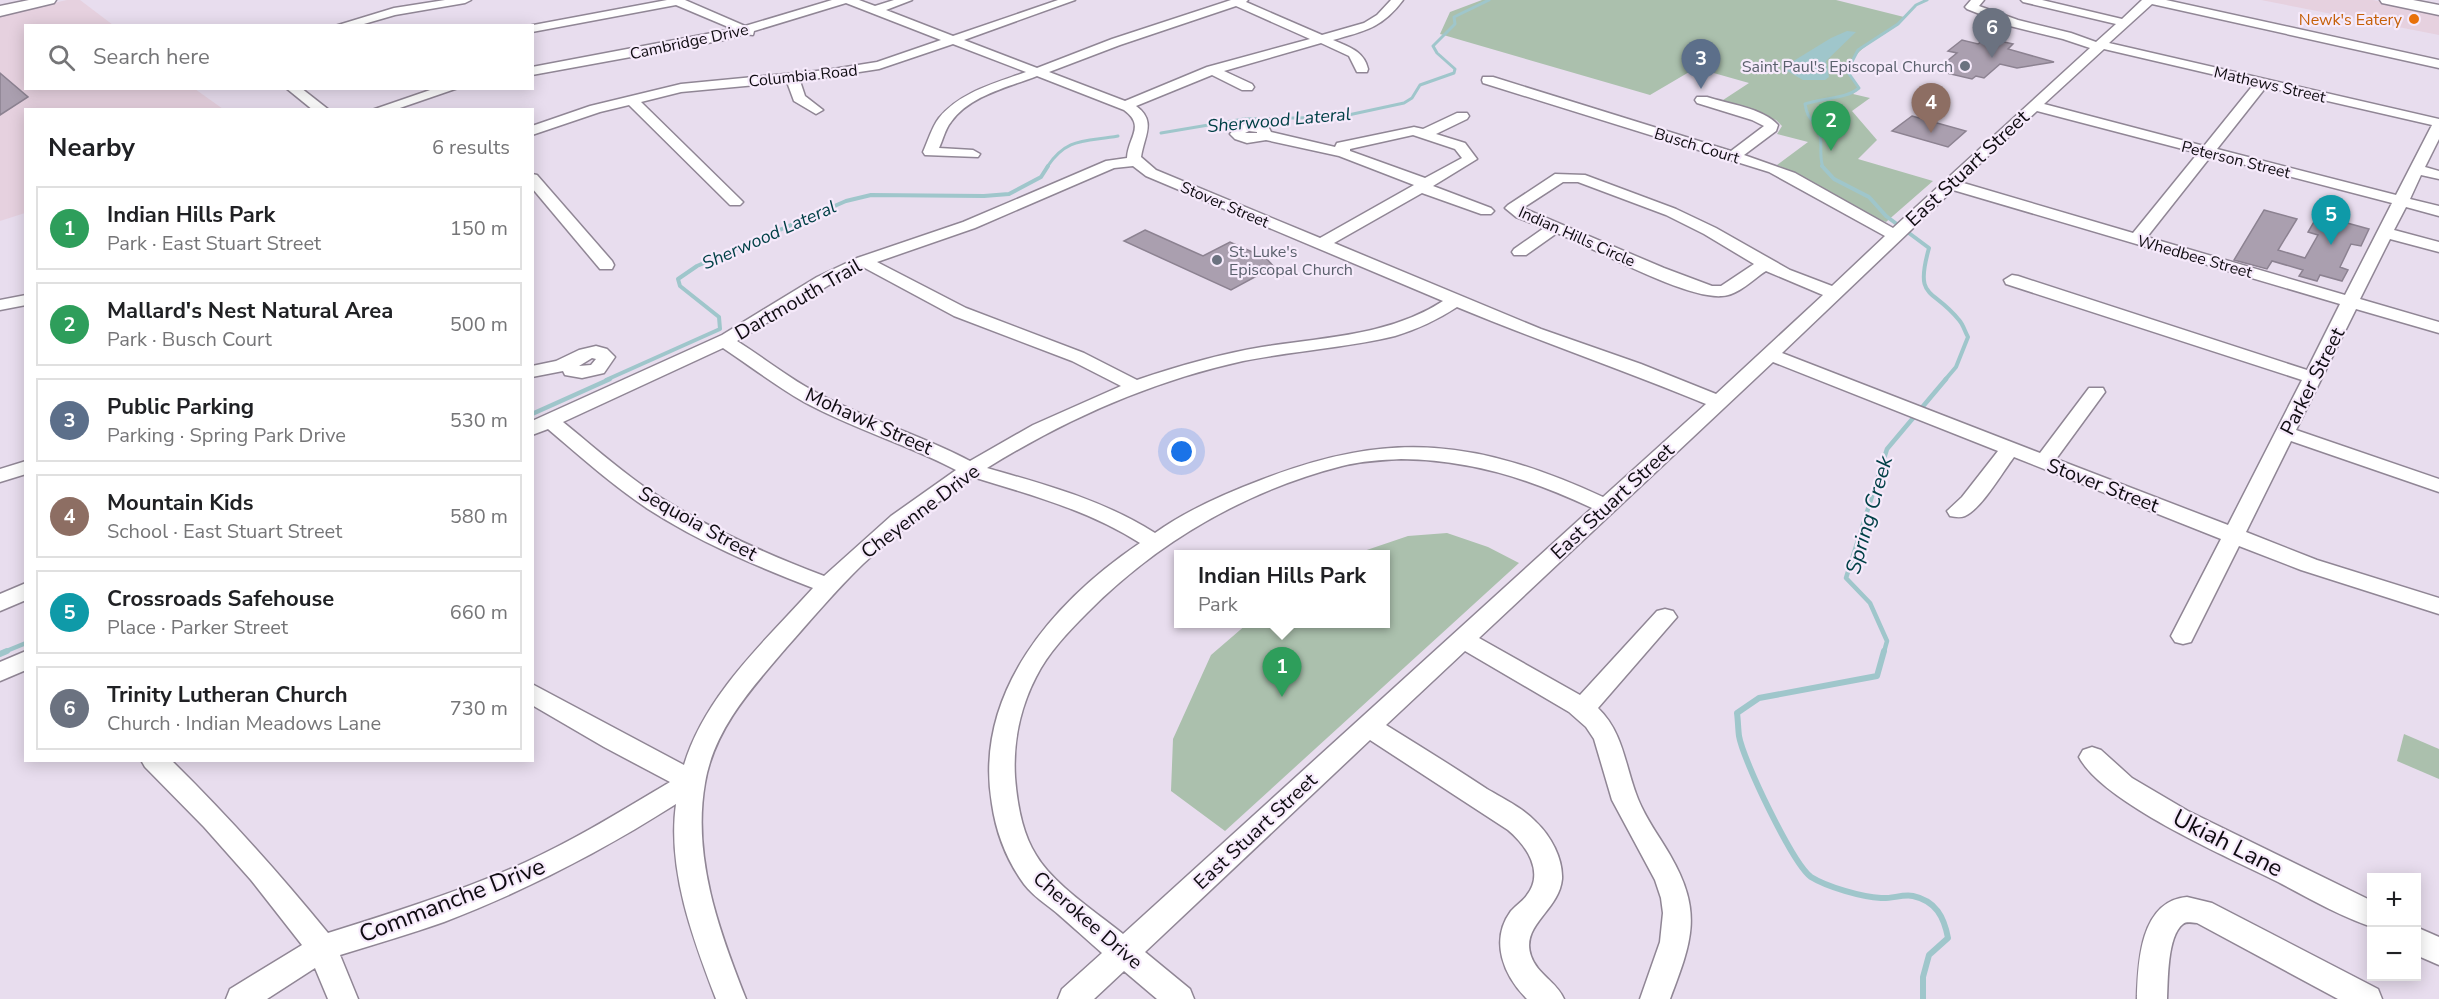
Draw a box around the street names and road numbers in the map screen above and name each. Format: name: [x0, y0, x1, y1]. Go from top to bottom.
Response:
street label: Cambridge Drive: [628, 19, 751, 65]
street label: Columbia Road: [748, 59, 859, 93]
street label: Mathews Street: [2212, 61, 2328, 109]
street label: East Stuart Street: [1900, 104, 2036, 233]
street label: Busch Court: [1651, 123, 1742, 169]
street label: Peterson Street: [2179, 136, 2293, 184]
street label: Stover Street: [1177, 176, 1273, 234]
street label: Indian Hills Circle: [1515, 201, 1638, 273]
street label: Whedbee Street: [2135, 230, 2255, 284]
street label: Dartmouth Trail: [730, 252, 866, 347]
street label: Parker Street: [2274, 322, 2352, 440]
street label: Mohawk Street: [801, 381, 938, 462]
street label: East Stuart Street: [1545, 437, 1681, 566]
street label: Stover Street: [2043, 452, 2164, 520]
street label: Cheyenne Drive: [855, 458, 985, 565]
street label: Sequoia Street: [634, 480, 763, 568]
street label: East Stuart Street: [1188, 767, 1324, 896]
street label: Ukiah Lane: [2167, 802, 2289, 884]
street label: Commanche Drive: [354, 850, 550, 950]
street label: Cherokee Drive: [1027, 865, 1148, 976]

